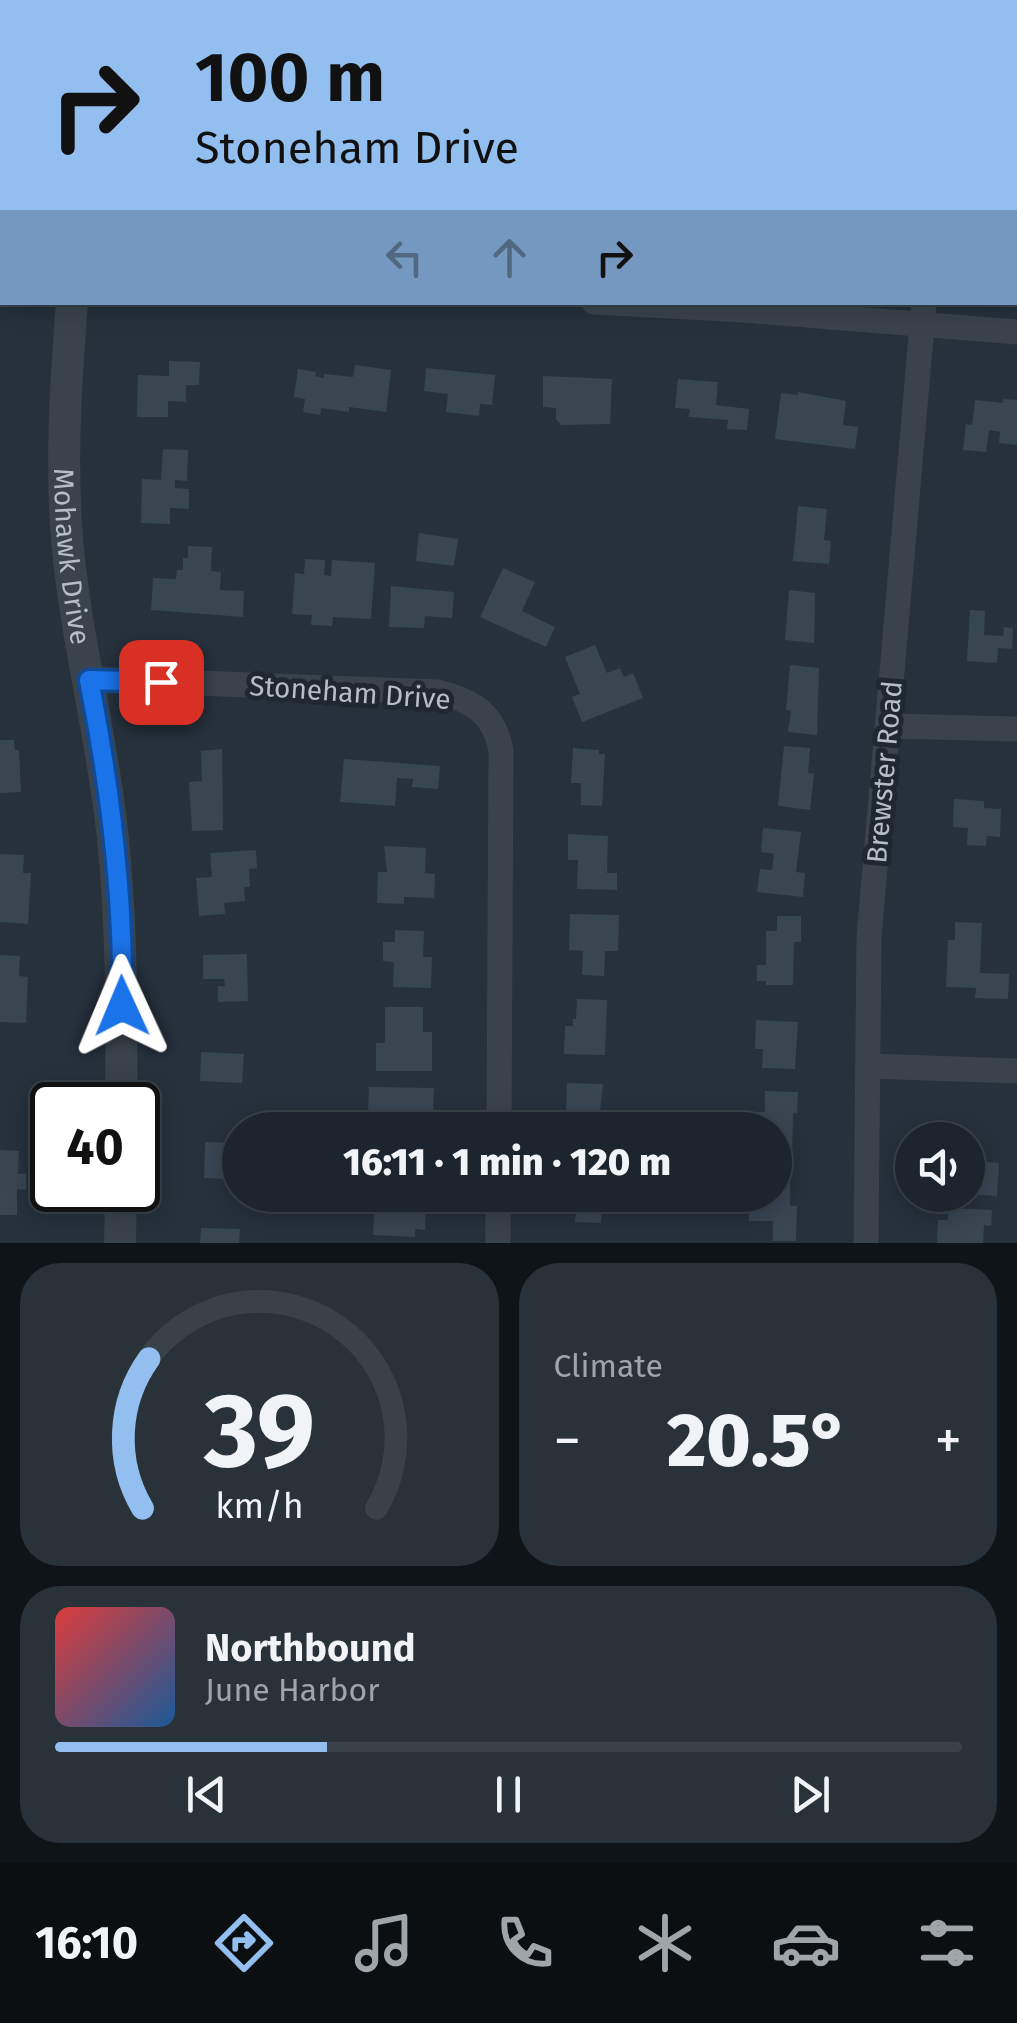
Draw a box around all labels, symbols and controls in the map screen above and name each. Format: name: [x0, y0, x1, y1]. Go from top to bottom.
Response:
text: 100 m: [195, 36, 385, 120]
icon: right: [30, 40, 160, 170]
text: Stoneham Drive: [195, 121, 519, 175]
icon: left: [377, 230, 432, 285]
icon: ahead: [482, 230, 537, 285]
icon: right: [587, 230, 642, 285]
street label: Mohawk Drive: [47, 468, 97, 647]
pin: [119, 640, 204, 725]
icon: arrive: [134, 655, 189, 710]
street label: Stoneham Drive: [248, 669, 452, 716]
street label: Brewster Road: [860, 679, 909, 865]
position arrow: [70, 954, 174, 1058]
speed limit sign: 40: [30, 1082, 160, 1212]
map controls: [895, 1122, 985, 1212]
button: sound: [895, 1122, 985, 1212]
text: 16:11 · 1 min · 120 m: [343, 1139, 671, 1185]
text: Climate: [554, 1347, 663, 1385]
text: 39: [203, 1369, 315, 1494]
text: 20.5°: [667, 1396, 849, 1486]
text: −: [554, 1408, 581, 1474]
text: +: [935, 1408, 962, 1474]
text: km/h: [215, 1485, 303, 1527]
text: Northbound: [205, 1625, 416, 1671]
text: June Harbor: [205, 1671, 380, 1709]
icon: previous: [179, 1767, 234, 1822]
icon: pause: [481, 1767, 536, 1822]
icon: next: [783, 1767, 838, 1822]
icon: directions: [209, 1908, 279, 1978]
icon: music: [349, 1908, 419, 1978]
icon: phone: [490, 1908, 560, 1978]
icon: climate: [630, 1908, 700, 1978]
icon: car: [771, 1908, 841, 1978]
icon: filters: [912, 1908, 982, 1978]
text: 16:10: [35, 1916, 138, 1970]

